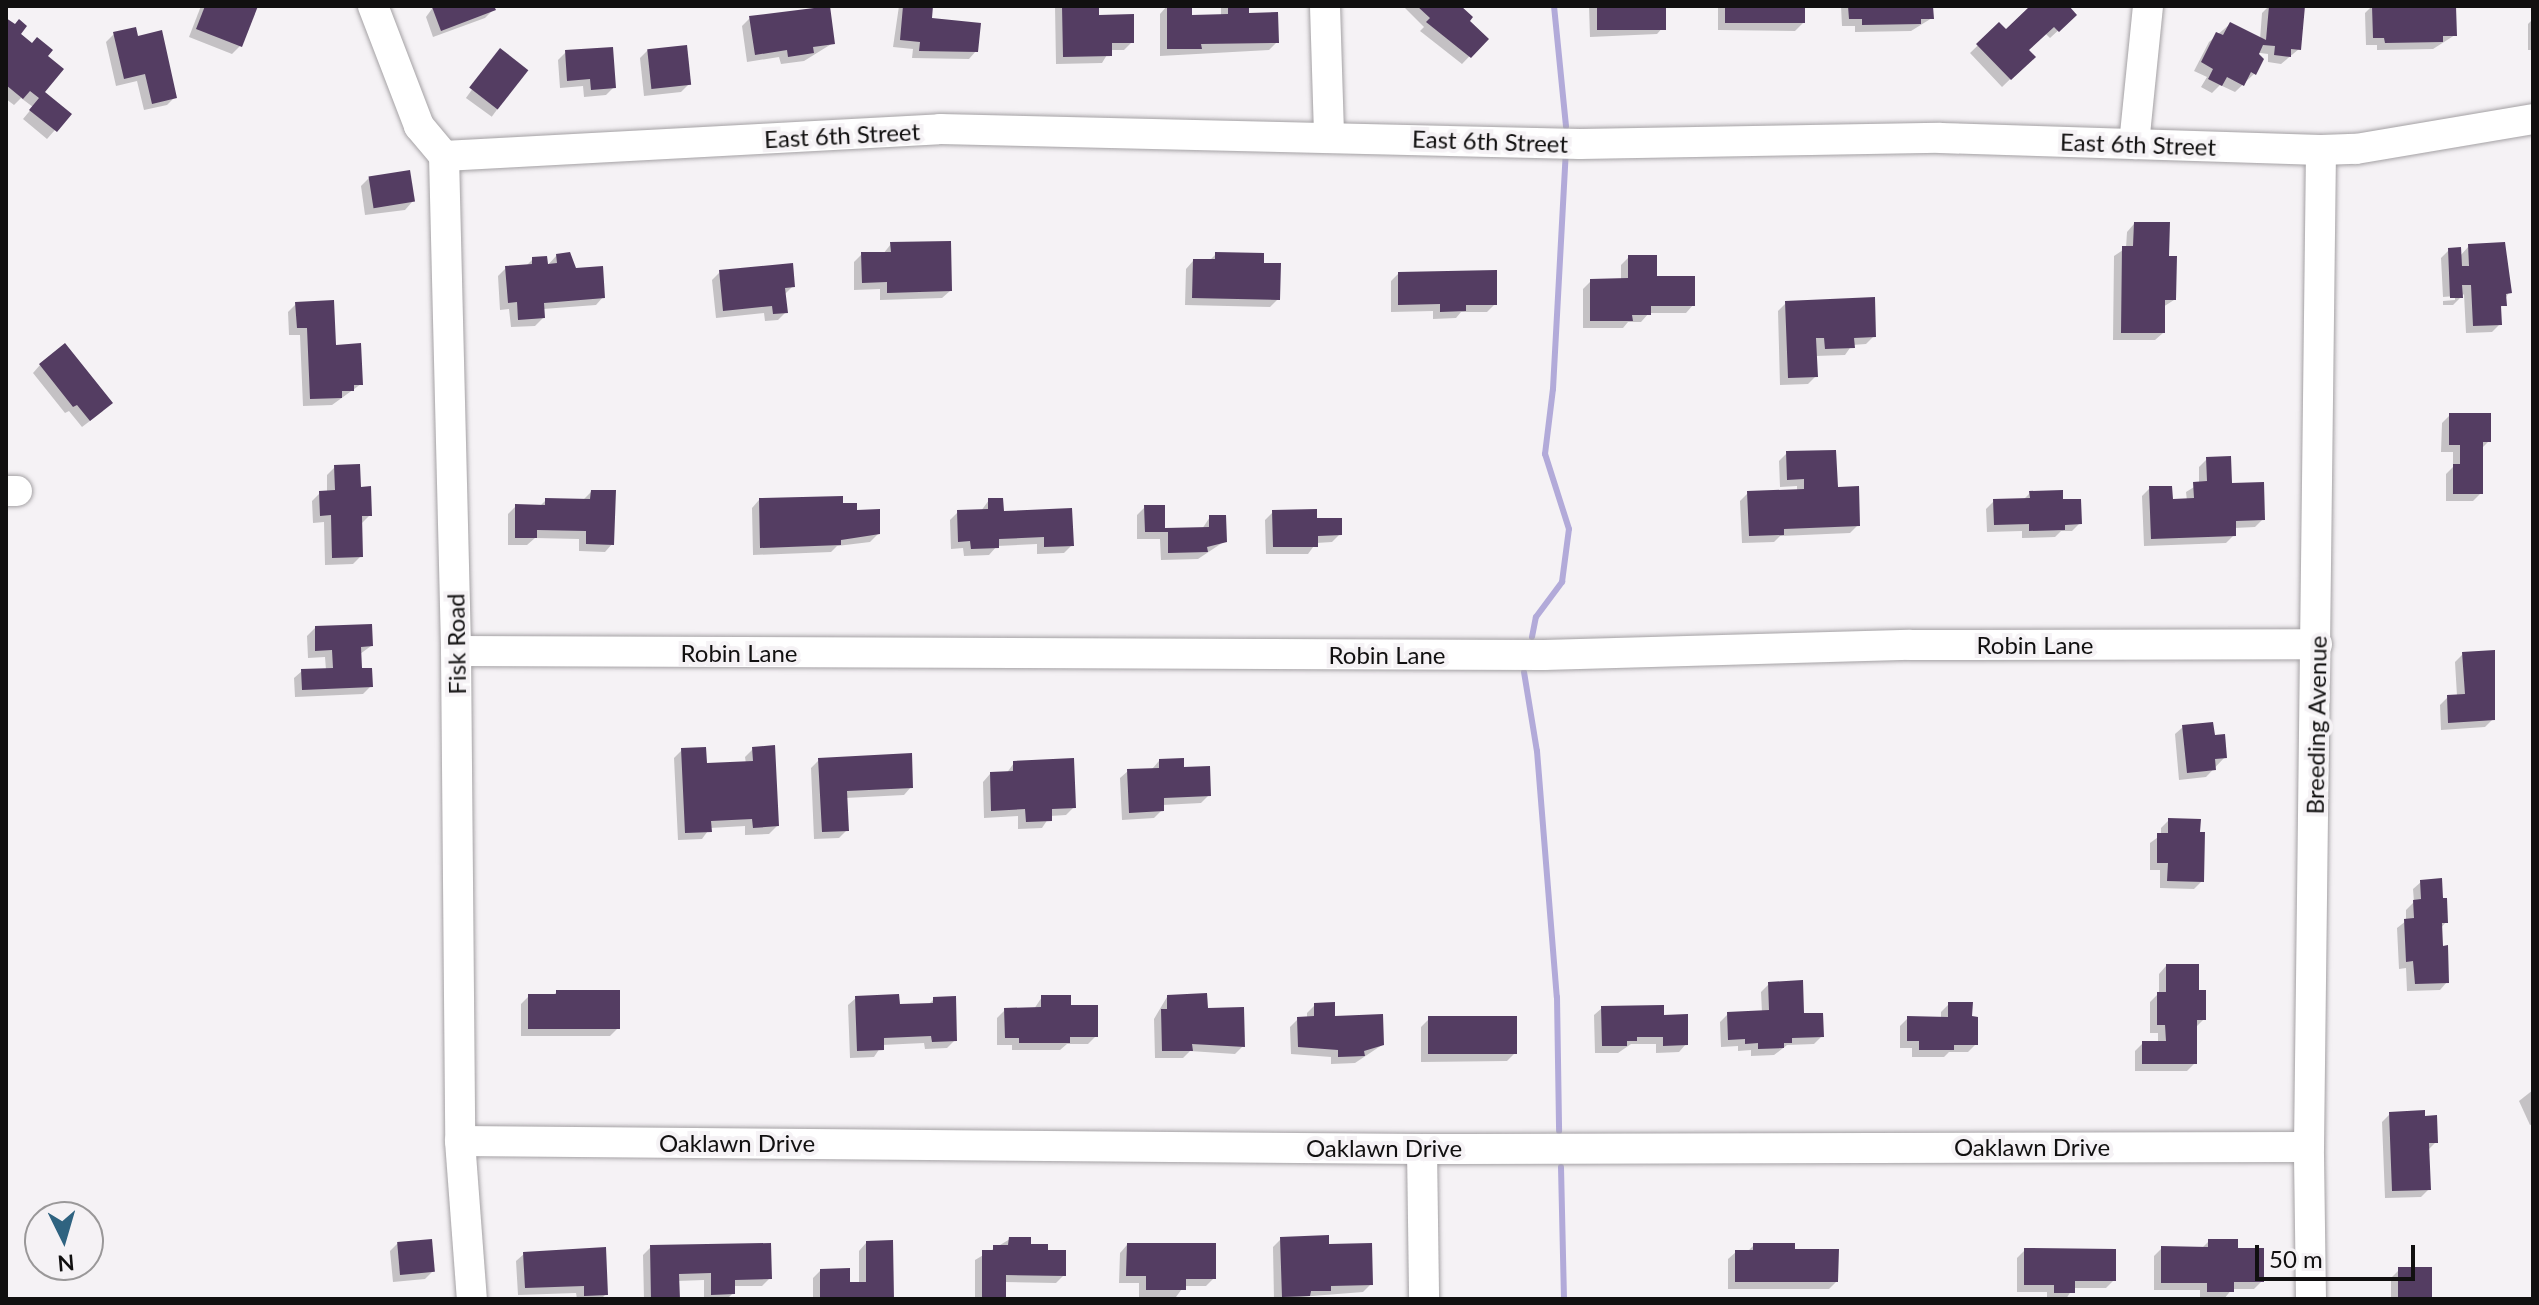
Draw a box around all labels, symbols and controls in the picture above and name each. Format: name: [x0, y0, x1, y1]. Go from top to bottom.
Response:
street label: East 6th Street: [763, 117, 921, 153]
street label: East 6th Street: [1412, 124, 1568, 158]
street label: East 6th Street: [2060, 127, 2216, 161]
street label: Fisk Road: [441, 593, 471, 695]
street label: Robin Lane: [1977, 631, 2093, 659]
street label: Breeding Avenue: [2300, 635, 2332, 815]
street label: Robin Lane: [681, 639, 797, 667]
street label: Robin Lane: [1329, 641, 1445, 669]
street label: Oaklawn Drive: [659, 1129, 815, 1157]
street label: Oaklawn Drive: [1954, 1133, 2110, 1161]
street label: Oaklawn Drive: [1306, 1134, 1462, 1162]
north arrow: [24, 1201, 104, 1281]
scale bar: [2259, 1229, 2419, 1279]
text: 50 m: [2269, 1244, 2323, 1273]
text: N: [56, 1249, 76, 1278]

